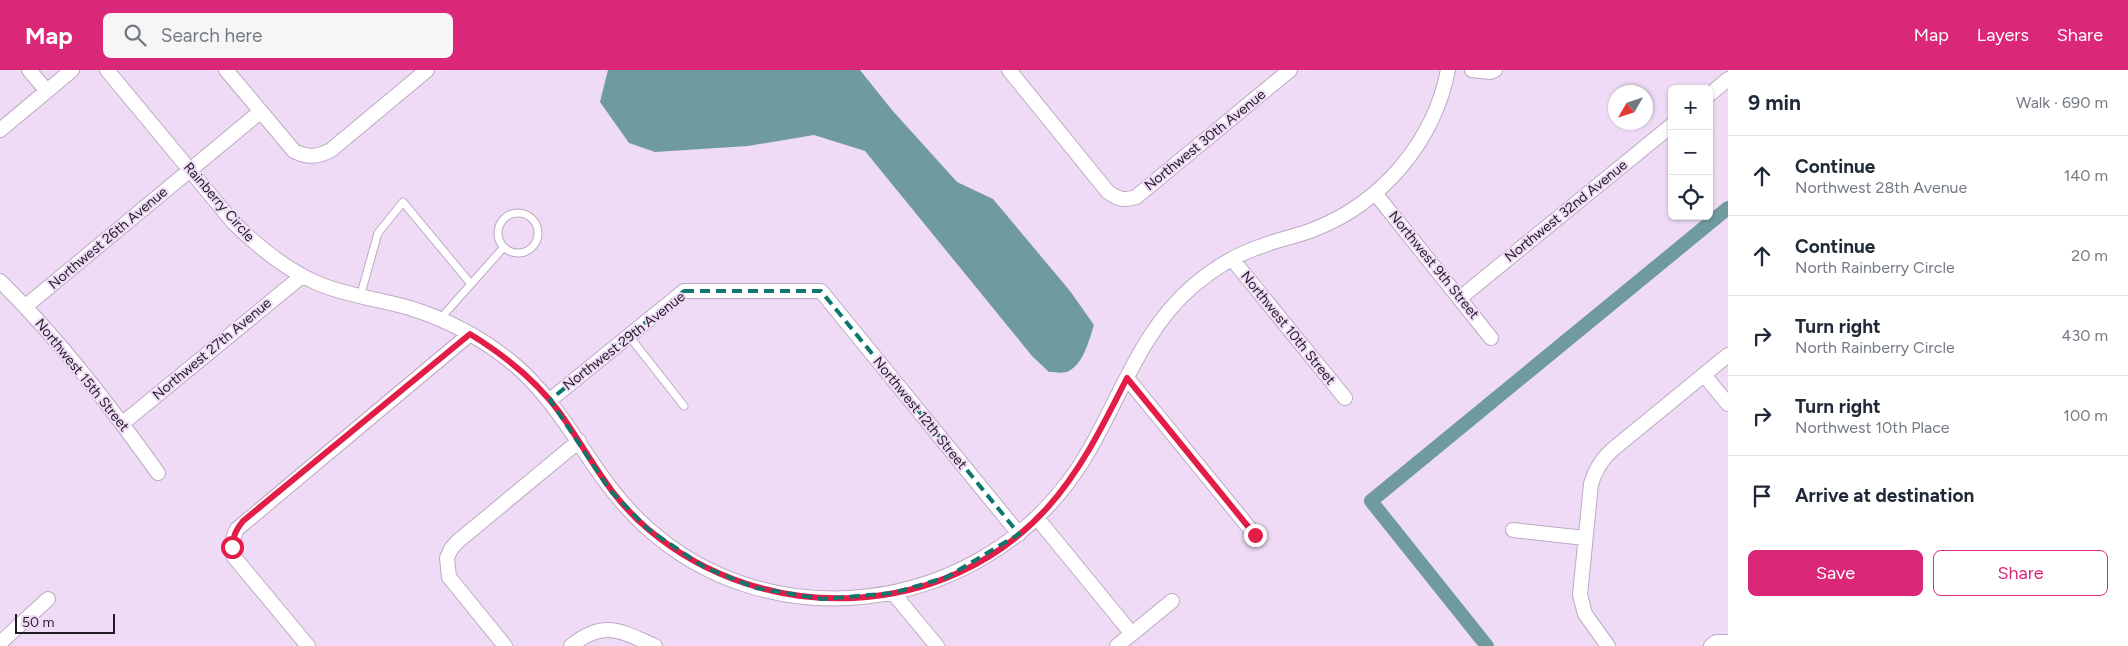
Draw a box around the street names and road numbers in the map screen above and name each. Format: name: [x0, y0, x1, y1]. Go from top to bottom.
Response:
street label: Northwest 30th Avenue: [1141, 86, 1269, 194]
street label: Northwest 32nd Avenue: [1501, 156, 1631, 266]
street label: Rainberry Circle: [180, 159, 258, 245]
street label: Northwest 26th Avenue: [45, 183, 171, 293]
street label: Northwest 9th Street: [1385, 208, 1483, 322]
street label: Northwest 10th Street: [1237, 268, 1339, 388]
street label: Northwest 29th Avenue: [560, 288, 689, 394]
street label: Northwest 27th Avenue: [149, 294, 275, 404]
street label: Northwest 15th Street: [31, 315, 133, 435]
street label: Northwest 12th Street: [869, 353, 971, 473]

